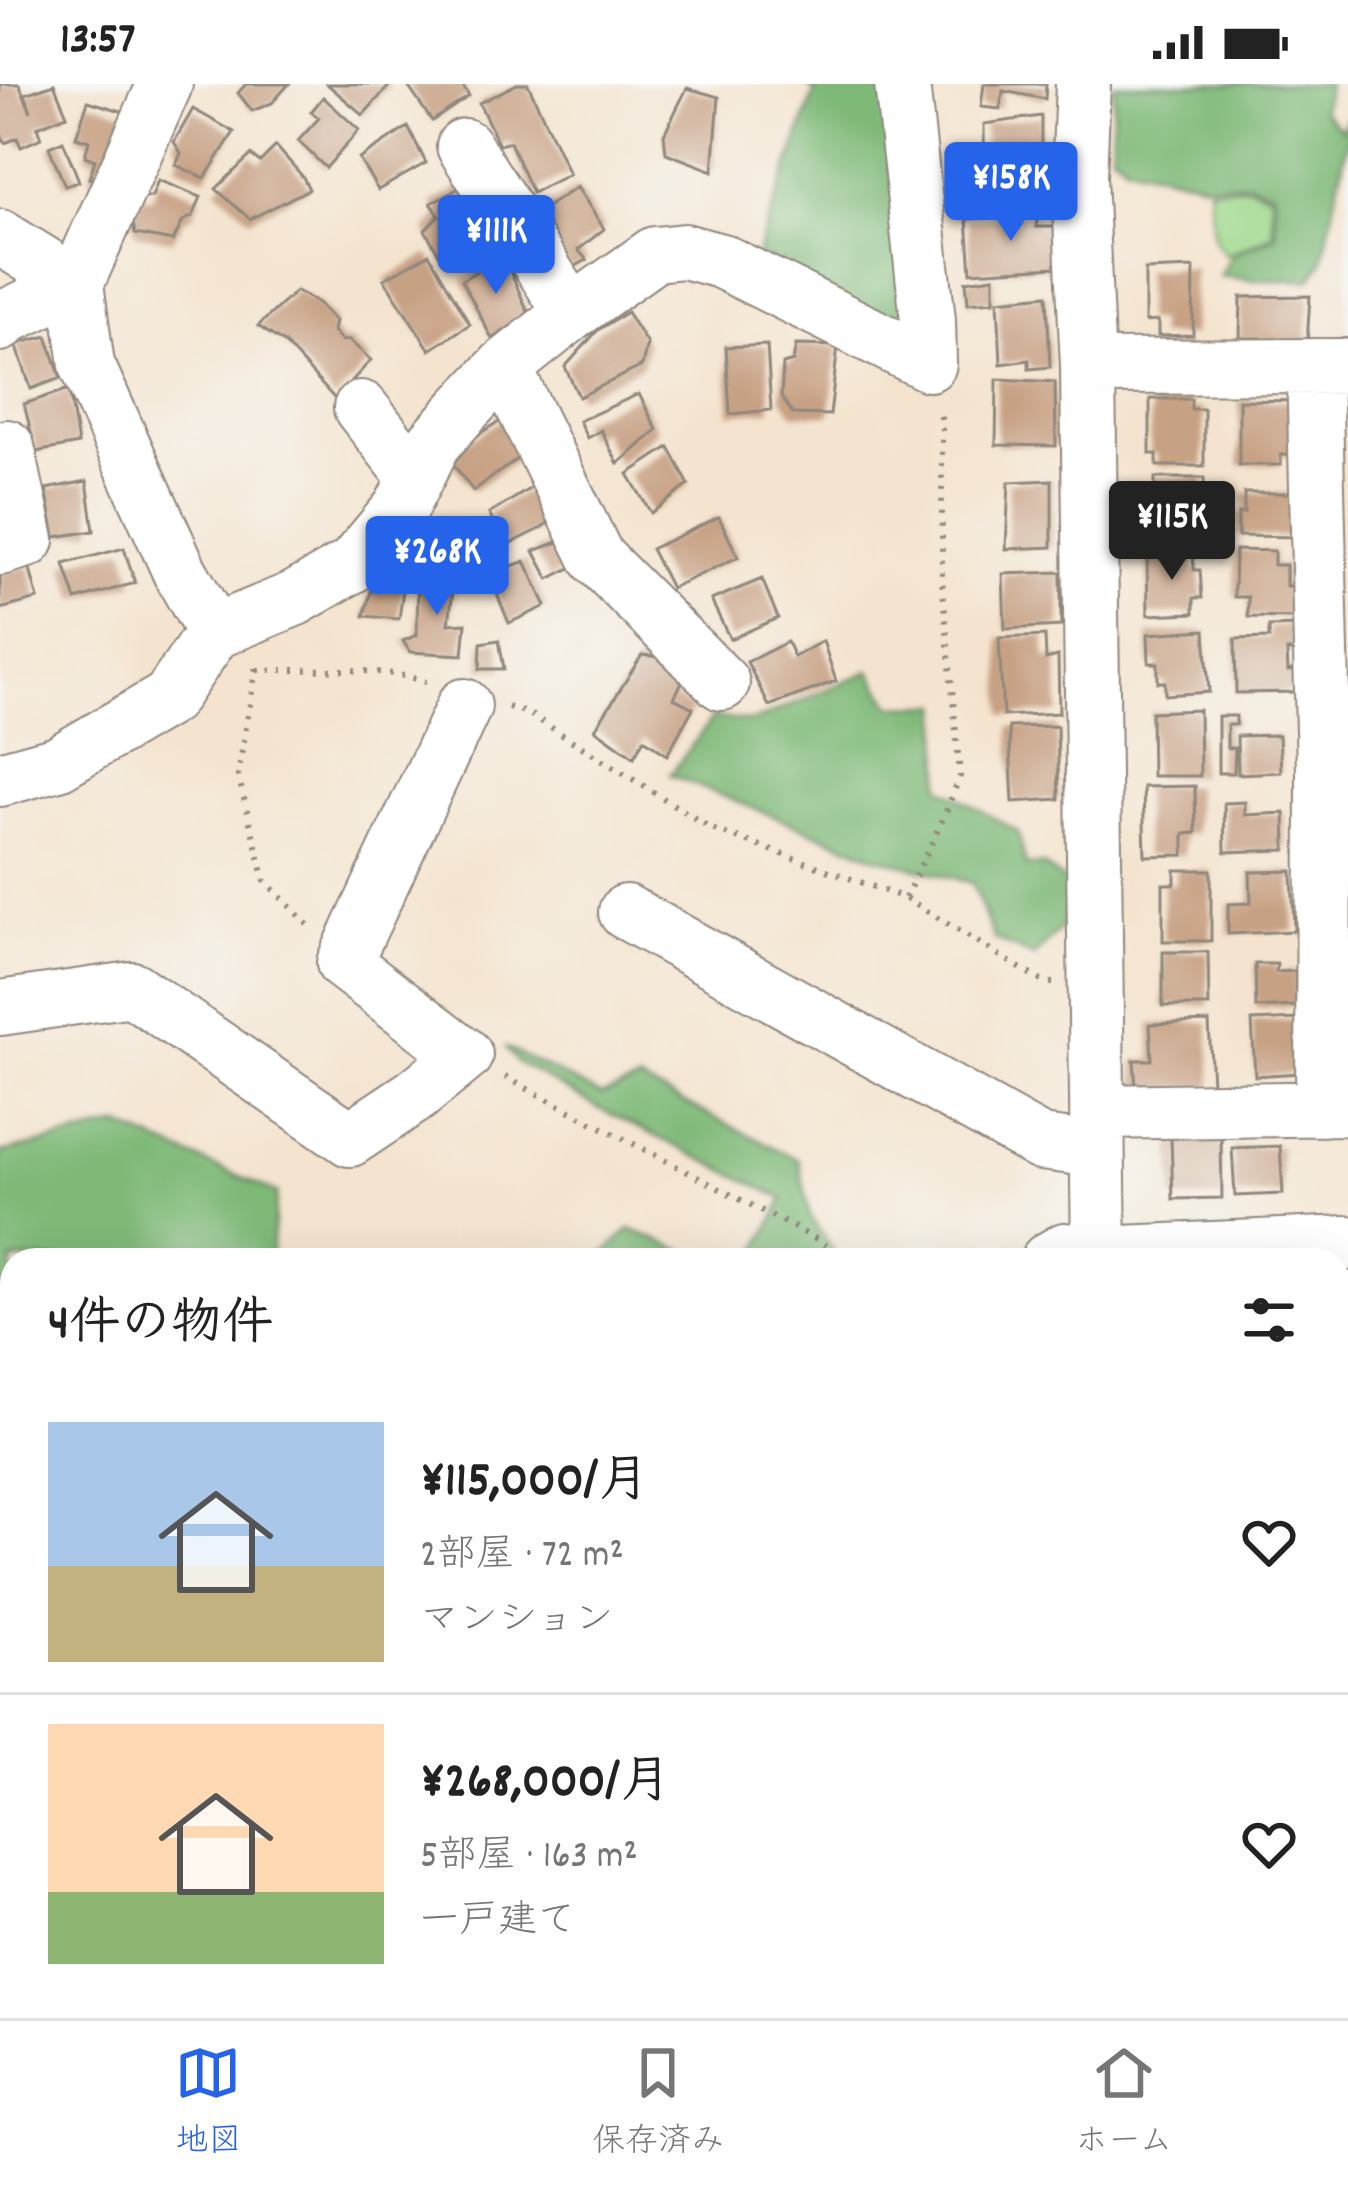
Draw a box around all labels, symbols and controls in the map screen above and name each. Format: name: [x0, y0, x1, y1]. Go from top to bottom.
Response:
text: 13:57: [60, 10, 135, 74]
pin: ¥158K: [927, 142, 1095, 244]
text: ¥158K: [971, 153, 1051, 208]
pin: ¥111K: [412, 195, 580, 297]
text: ¥111K: [465, 206, 527, 261]
pin: ¥115K: [1088, 481, 1256, 583]
text: ¥115K: [1136, 492, 1208, 547]
pin: ¥268K: [353, 516, 521, 618]
text: ¥268K: [393, 527, 481, 582]
icon: filters: [1236, 1287, 1302, 1353]
text: 4件の物件: [48, 1291, 273, 1363]
text: ¥115,000/月: [420, 1448, 649, 1520]
icon: home: [144, 1470, 288, 1614]
icon: heart: [1236, 1509, 1302, 1575]
text: 2部屋 · 72 m²: [420, 1530, 624, 1585]
text: マンション: [420, 1595, 613, 1650]
text: ¥268,000/月: [420, 1749, 671, 1821]
icon: home: [144, 1772, 288, 1916]
icon: heart: [1236, 1811, 1302, 1877]
text: 5部屋 · 163 m²: [420, 1831, 638, 1886]
text: 一戸建て: [420, 1896, 576, 1951]
tab: 地図: [175, 2040, 241, 2167]
tab: 保存済み: [592, 2040, 724, 2167]
tab: ホーム: [1075, 2040, 1173, 2167]

